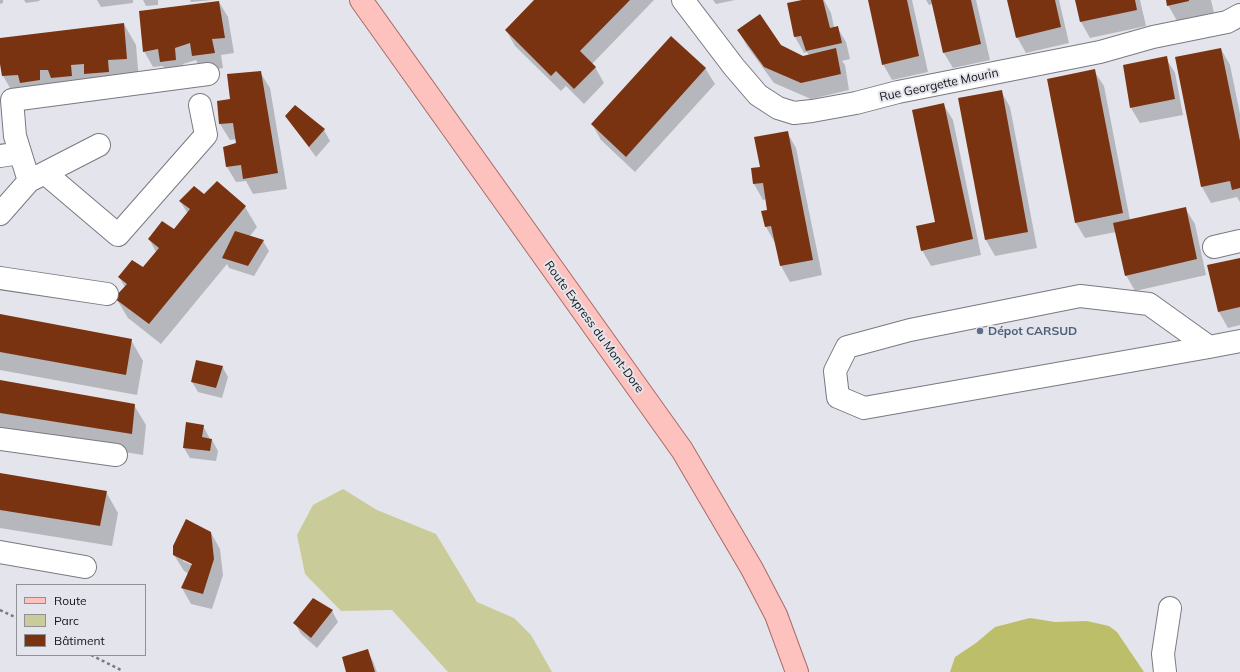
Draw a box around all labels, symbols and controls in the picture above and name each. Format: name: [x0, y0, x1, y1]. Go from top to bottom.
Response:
street label: Rue Georgette Mourin: [878, 65, 1000, 105]
street label: Route Express du Mont-Dore: [541, 258, 647, 396]
place label: Dépot CARSUD: [988, 324, 1077, 338]
marker: Dépot CARSUD: [975, 326, 985, 336]
legend: [16, 584, 146, 656]
text: Route: [54, 593, 87, 608]
text: Parc: [54, 613, 79, 628]
text: Bâtiment: [54, 633, 105, 648]

